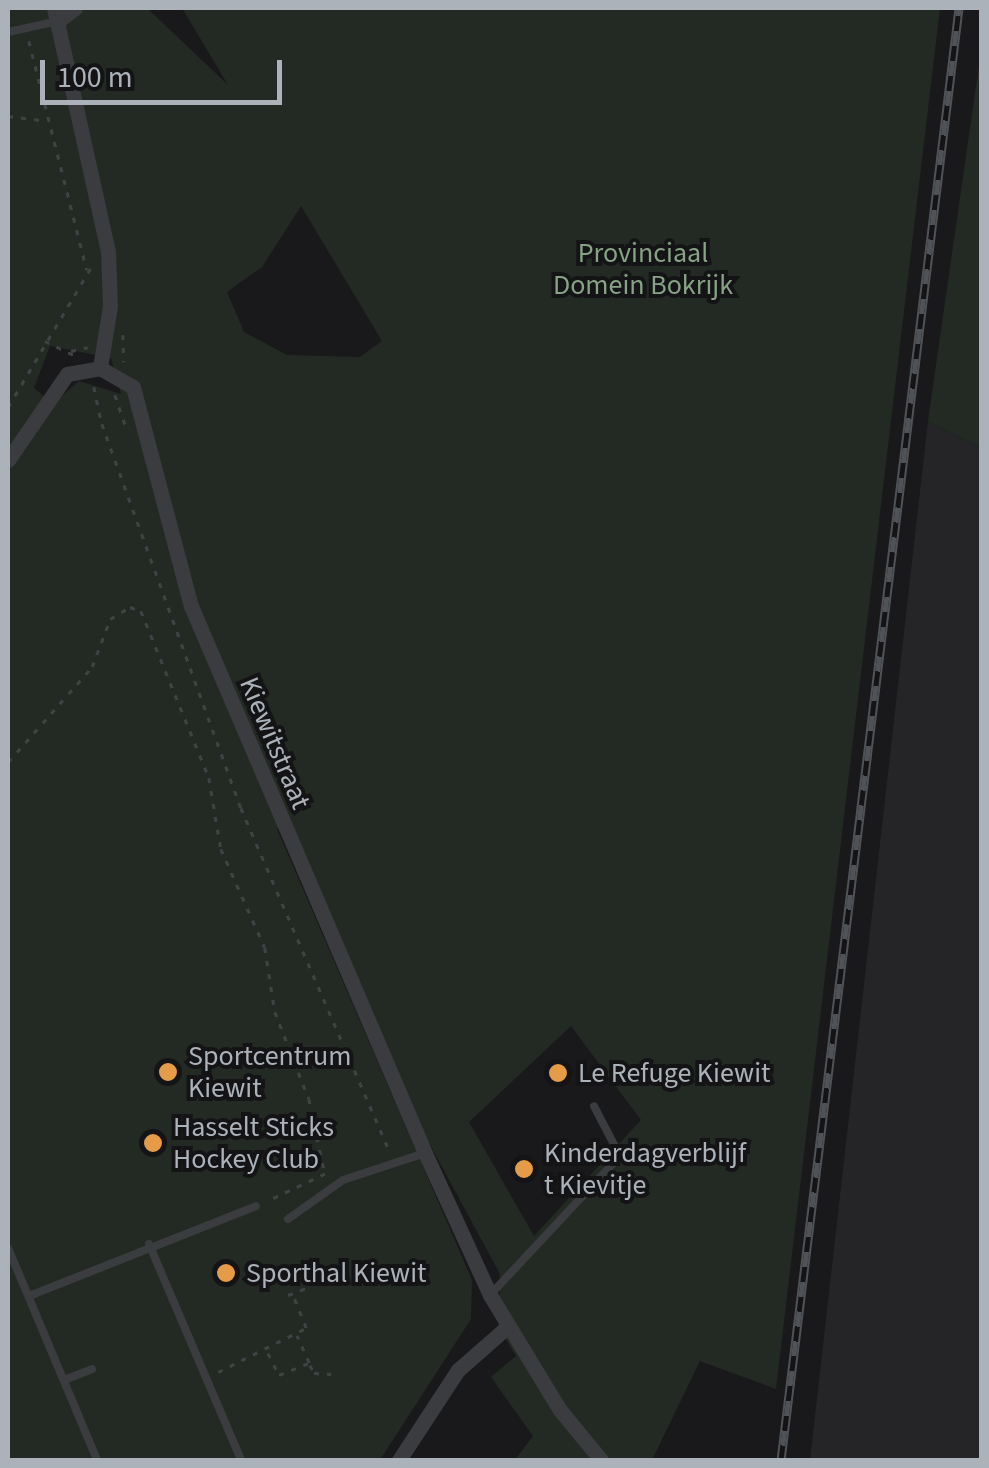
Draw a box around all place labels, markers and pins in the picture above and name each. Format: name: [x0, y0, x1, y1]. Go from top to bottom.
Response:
place label: Sportcentrum Kiewit: [188, 1039, 351, 1105]
place label: Le Refuge Kiewit: [578, 1056, 770, 1090]
marker: Sportcentrum Kiewit: [157, 1061, 179, 1083]
marker: Le Refuge Kiewit: [547, 1062, 569, 1084]
place label: Hasselt Sticks Hockey Club: [173, 1110, 334, 1176]
marker: Hasselt Sticks Hockey Club: [142, 1132, 164, 1154]
place label: Kinderdagverblijf t Kievitje: [544, 1136, 746, 1202]
marker: Kinderdagverblijf t Kievitje: [513, 1158, 535, 1180]
place label: Sporthal Kiewit: [246, 1256, 427, 1290]
marker: Sporthal Kiewit: [215, 1262, 237, 1284]

